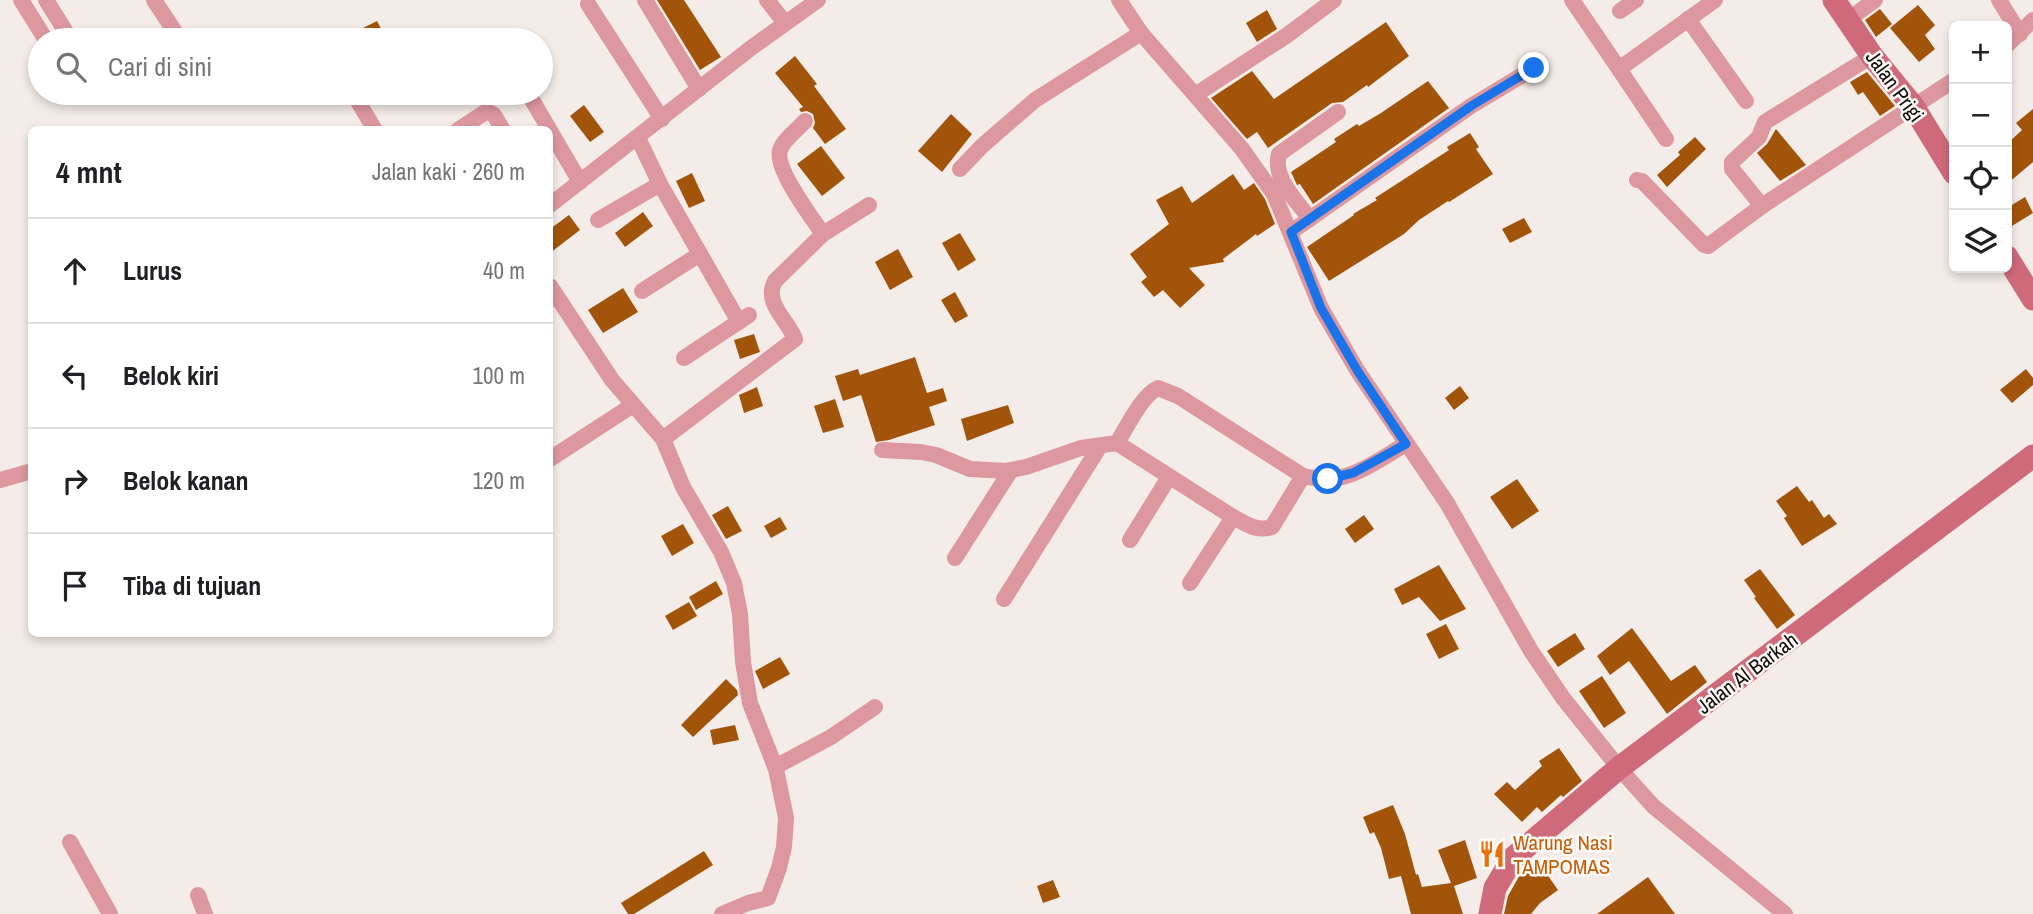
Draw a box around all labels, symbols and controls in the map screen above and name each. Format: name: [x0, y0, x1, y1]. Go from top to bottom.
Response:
map controls: [1949, 21, 2012, 273]
button: +: [1949, 21, 2012, 84]
search box: [28, 28, 553, 105]
street label: Jalan Prigi: [1859, 44, 1931, 128]
icon: search: [52, 48, 90, 86]
text: Cari di sini: [108, 49, 212, 84]
route end: [1518, 52, 1549, 83]
button: −: [1949, 84, 2012, 147]
button: locate: [1949, 147, 2012, 210]
text: 4 mnt: [56, 152, 122, 192]
text: Jalan kaki · 260 m: [372, 156, 525, 187]
button: layers: [1949, 210, 2012, 273]
icon: ahead: [56, 252, 94, 290]
text: Lurus: [123, 253, 182, 288]
text: 40 m: [483, 255, 525, 286]
icon: left: [56, 357, 94, 395]
text: Belok kiri: [123, 358, 219, 393]
text: 100 m: [473, 360, 525, 391]
icon: right: [56, 462, 94, 500]
text: Belok kanan: [123, 463, 249, 498]
route start: [1312, 463, 1343, 494]
text: 120 m: [473, 465, 525, 496]
icon: arrive: [56, 567, 94, 605]
text: Tiba di tujuan: [123, 568, 261, 603]
street label: Jalan Al Barkah: [1690, 625, 1804, 721]
place label: Warung Nasi TAMPOMAS: [1513, 828, 1613, 881]
restaurant icon: Warung Nasi TAMPOMAS: [1477, 839, 1507, 869]

